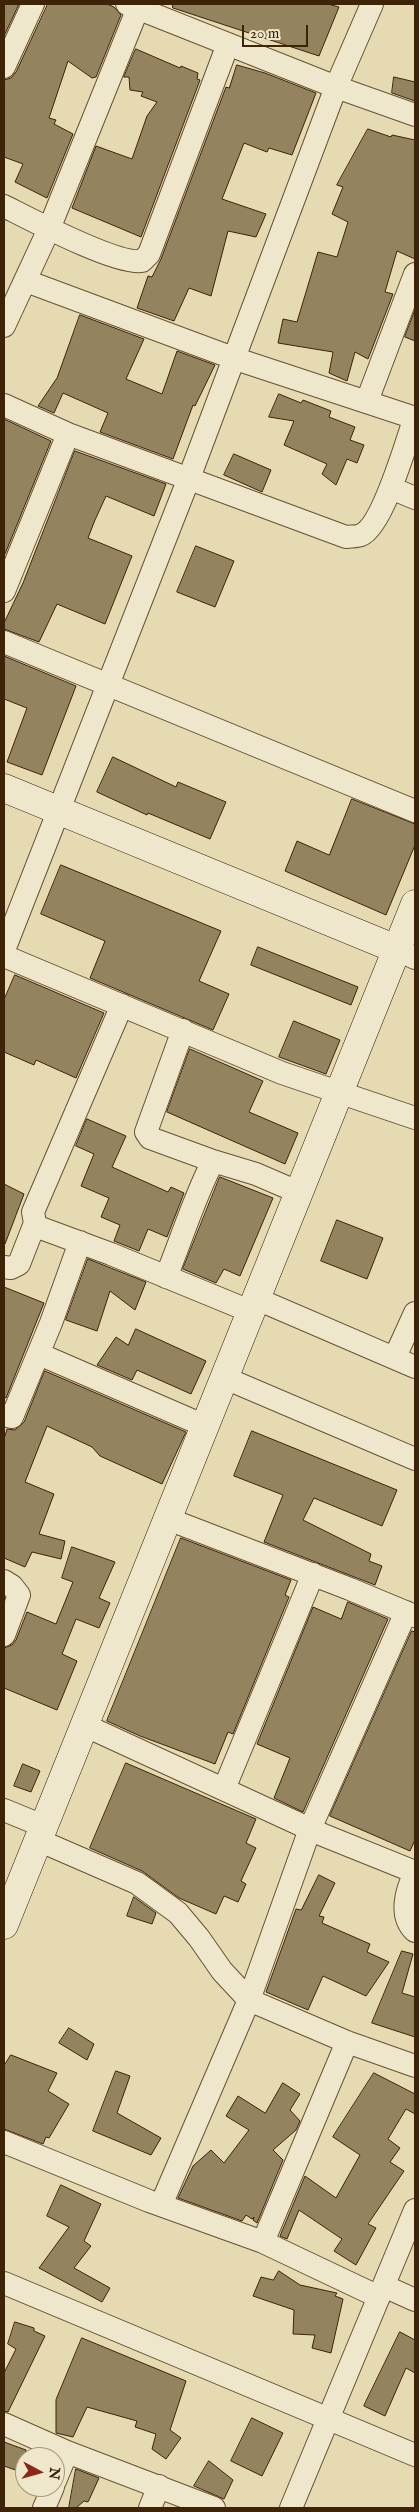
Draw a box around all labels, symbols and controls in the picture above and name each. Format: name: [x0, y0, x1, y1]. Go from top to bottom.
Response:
scale bar: [244, 15, 310, 47]
text: 20 m: [250, 24, 279, 43]
north arrow: [15, 2447, 65, 2497]
text: N: [44, 2466, 64, 2480]

